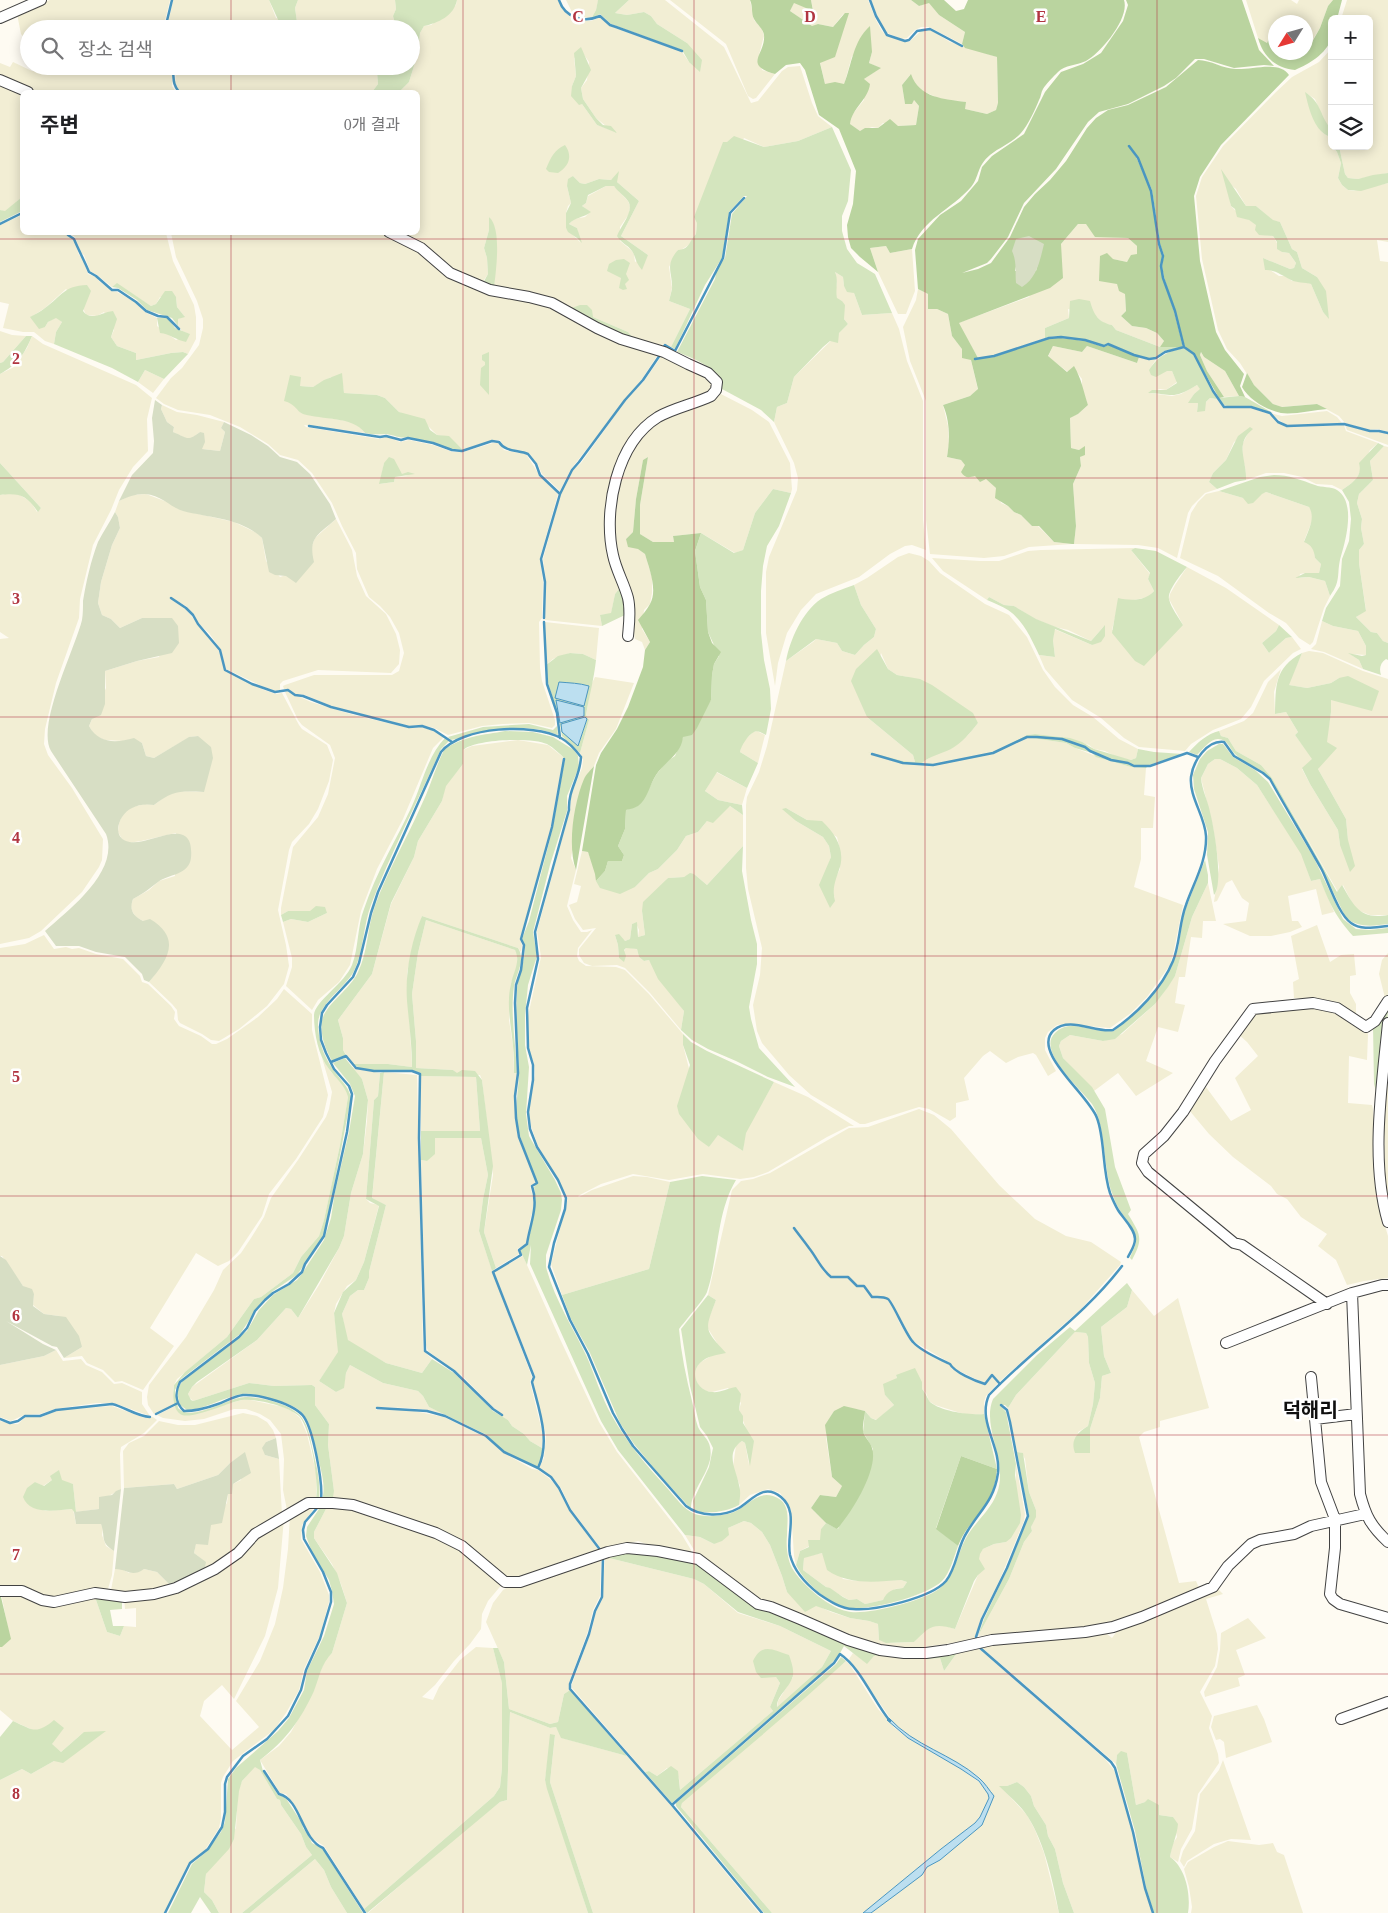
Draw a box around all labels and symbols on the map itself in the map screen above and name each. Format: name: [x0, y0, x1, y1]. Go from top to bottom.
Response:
text: C: [572, 8, 584, 25]
text: D: [804, 8, 816, 25]
text: E: [1036, 8, 1046, 25]
north arrow: [1268, 15, 1313, 60]
text: 2: [12, 350, 20, 367]
text: 3: [12, 590, 20, 607]
text: 4: [12, 829, 20, 846]
text: 5: [12, 1068, 20, 1085]
text: 6: [12, 1307, 20, 1324]
district label: 덕해리: [1282, 1399, 1338, 1421]
text: 7: [12, 1546, 20, 1563]
text: 8: [12, 1785, 20, 1802]

